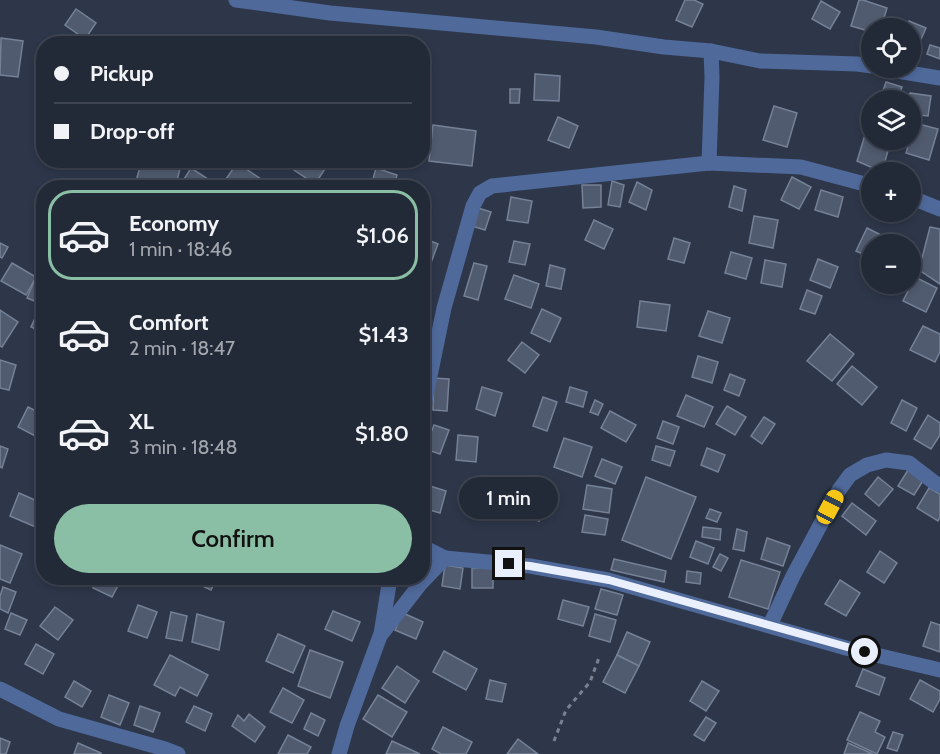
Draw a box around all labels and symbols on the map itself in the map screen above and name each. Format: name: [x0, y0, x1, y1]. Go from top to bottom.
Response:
callout: 1 min: [460, 477, 558, 519]
car: [814, 487, 846, 527]
route end: [495, 550, 522, 577]
route start: [851, 638, 878, 665]

